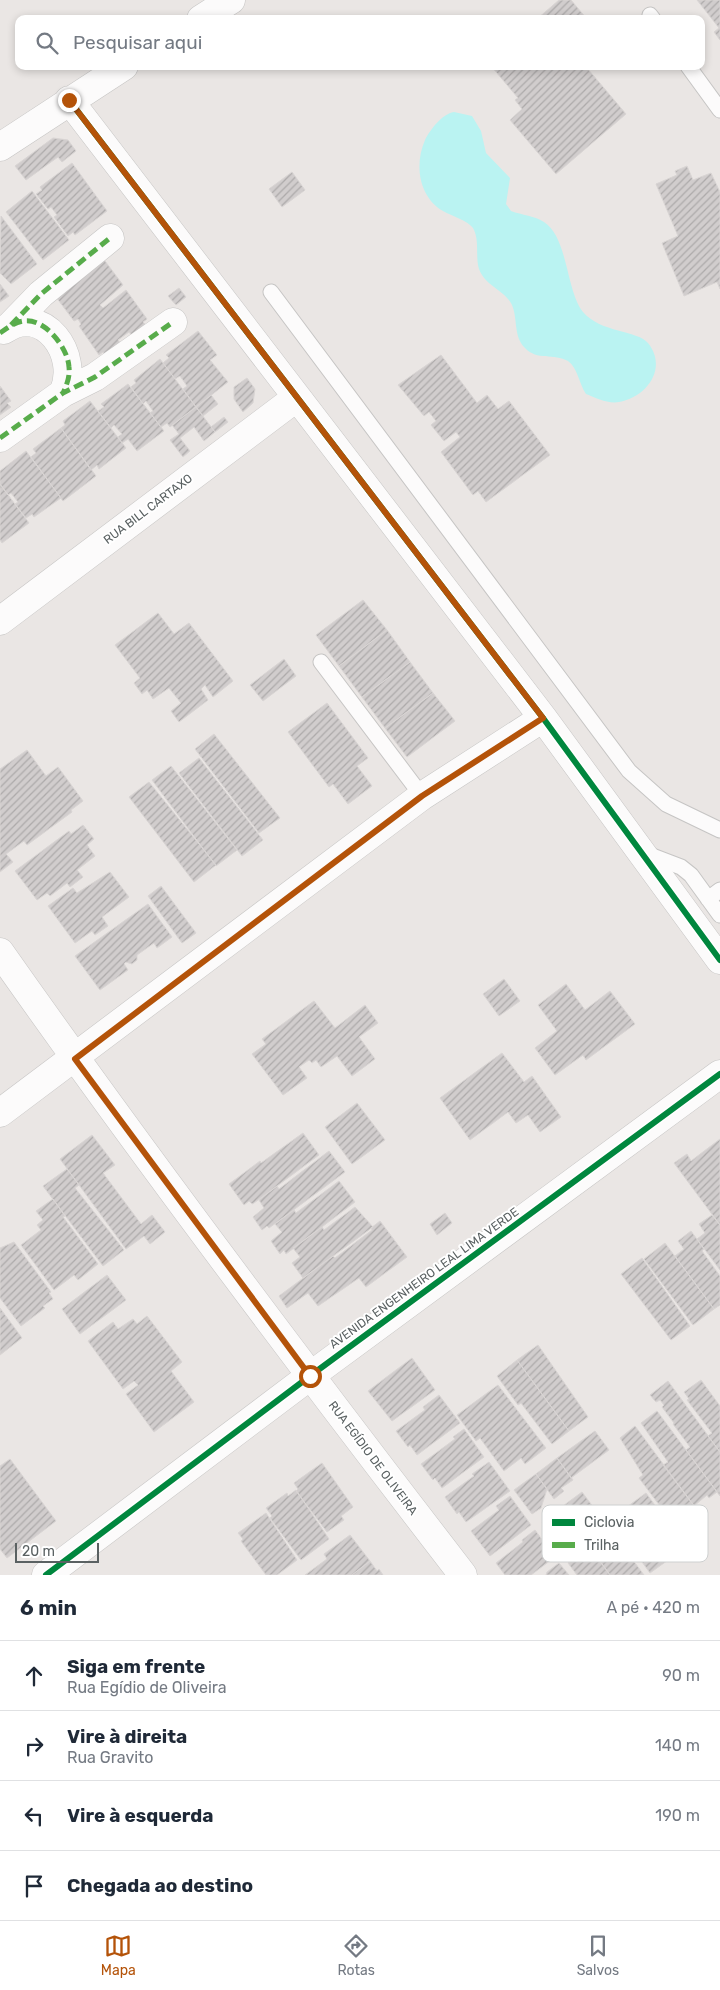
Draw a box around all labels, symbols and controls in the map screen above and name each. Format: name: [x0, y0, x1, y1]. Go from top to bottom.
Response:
search box: [15, 15, 705, 70]
icon: search: [33, 29, 61, 57]
text: Pesquisar aqui: [73, 31, 202, 54]
route end: [58, 89, 81, 112]
street label: RUA BILL CARTAXO: [101, 471, 195, 547]
street label: AVENIDA ENGENHEIRO LEAL LIMA VERDE: [327, 1205, 521, 1351]
route start: [299, 1365, 322, 1388]
street label: RUA EGÍDIO DE OLIVEIRA: [326, 1398, 420, 1518]
legend: [542, 1505, 708, 1562]
text: Ciclovia: [584, 1514, 635, 1531]
text: Trilha: [584, 1537, 619, 1554]
scale bar: [15, 1540, 99, 1563]
text: 20 m: [22, 1543, 55, 1560]
text: 6 min: [20, 1595, 77, 1620]
text: A pé · 420 m: [607, 1598, 700, 1617]
text: Siga em frente: [67, 1655, 205, 1678]
icon: ahead: [20, 1662, 48, 1690]
text: 90 m: [662, 1666, 700, 1685]
text: Rua Egídio de Oliveira: [67, 1678, 227, 1697]
text: Vire à direita: [67, 1725, 187, 1748]
icon: right: [20, 1732, 48, 1760]
text: 140 m: [655, 1736, 700, 1755]
text: Rua Gravito: [67, 1748, 154, 1767]
icon: left: [20, 1802, 48, 1830]
text: Vire à esquerda: [67, 1804, 214, 1827]
text: 190 m: [655, 1806, 700, 1825]
icon: arrive: [20, 1872, 48, 1900]
text: Chegada ao destino: [67, 1874, 253, 1897]
tab: Mapa: [101, 1932, 136, 1979]
tab: Rotas: [338, 1932, 375, 1979]
tab: Salvos: [577, 1932, 619, 1979]

